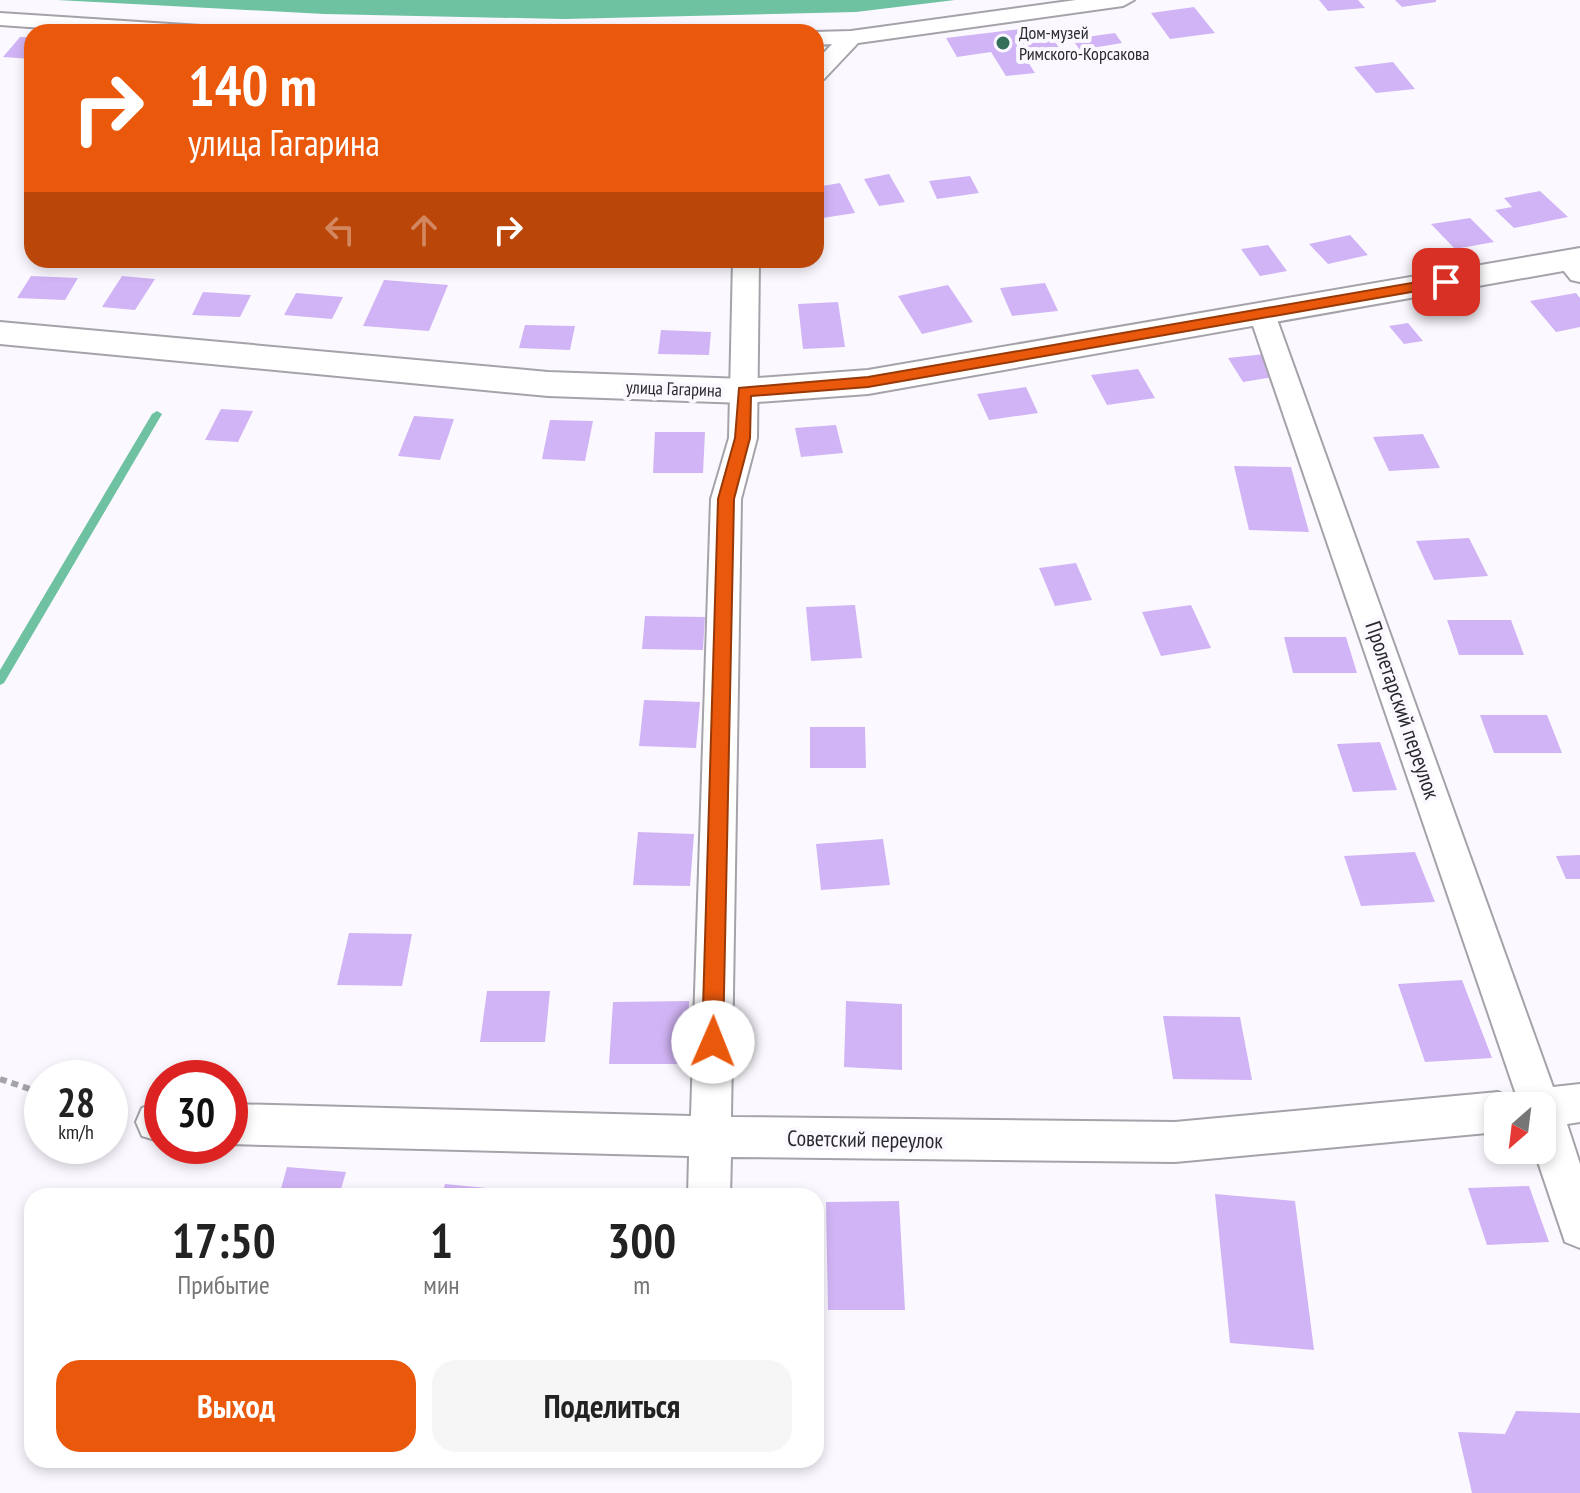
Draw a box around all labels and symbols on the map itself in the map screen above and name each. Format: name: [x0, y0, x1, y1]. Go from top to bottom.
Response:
place label: Дом-музей Римского-Корсакова: [1019, 21, 1149, 65]
marker: Дом-музей Римского-Корсакова: [994, 34, 1012, 52]
pin: [1412, 248, 1480, 316]
street label: улица Гагарина: [626, 375, 722, 402]
street label: Пролетарский переулок: [1359, 617, 1447, 803]
position arrow: [671, 1000, 755, 1084]
speed limit sign: 30: [144, 1060, 248, 1164]
north arrow: [1484, 1092, 1556, 1164]
street label: Советский переулок: [787, 1124, 944, 1154]

